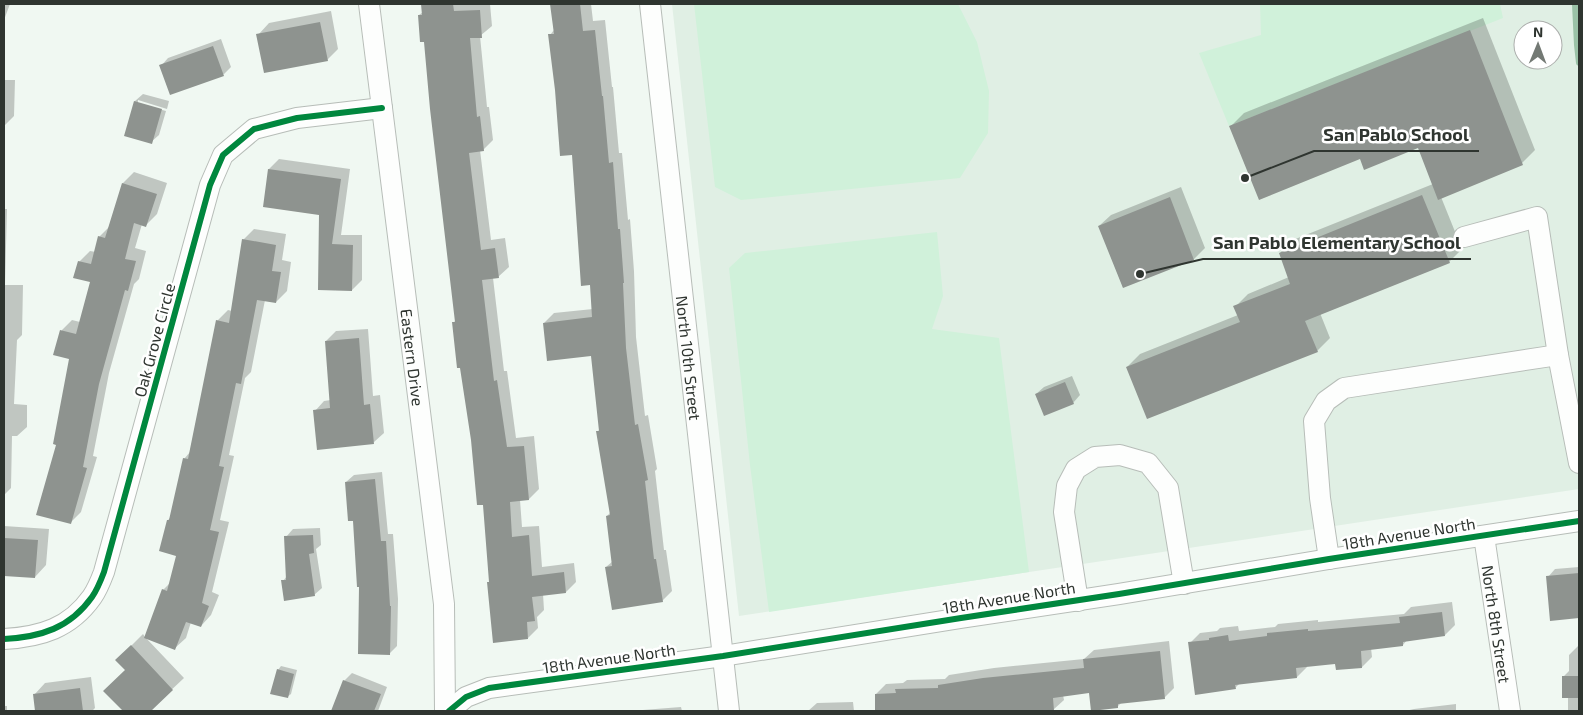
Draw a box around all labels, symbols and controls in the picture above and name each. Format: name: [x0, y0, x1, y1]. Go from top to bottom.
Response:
north arrow: [1513, 20, 1563, 70]
text: N: [1533, 23, 1543, 40]
callout: San Pablo School: [1314, 118, 1479, 151]
text: San Pablo School: [1323, 123, 1469, 145]
callout: San Pablo Elementary School: [1203, 226, 1471, 259]
text: San Pablo Elementary School: [1213, 231, 1461, 253]
street label: Oak Grove Circle: [130, 281, 178, 399]
street label: North 10th Street: [673, 294, 706, 421]
street label: Eastern Drive: [398, 307, 429, 407]
street label: 18th Avenue North: [1341, 513, 1477, 553]
street label: North 8th Street: [1479, 564, 1515, 684]
street label: 18th Avenue North: [941, 577, 1077, 617]
street label: 18th Avenue North: [541, 639, 677, 677]

